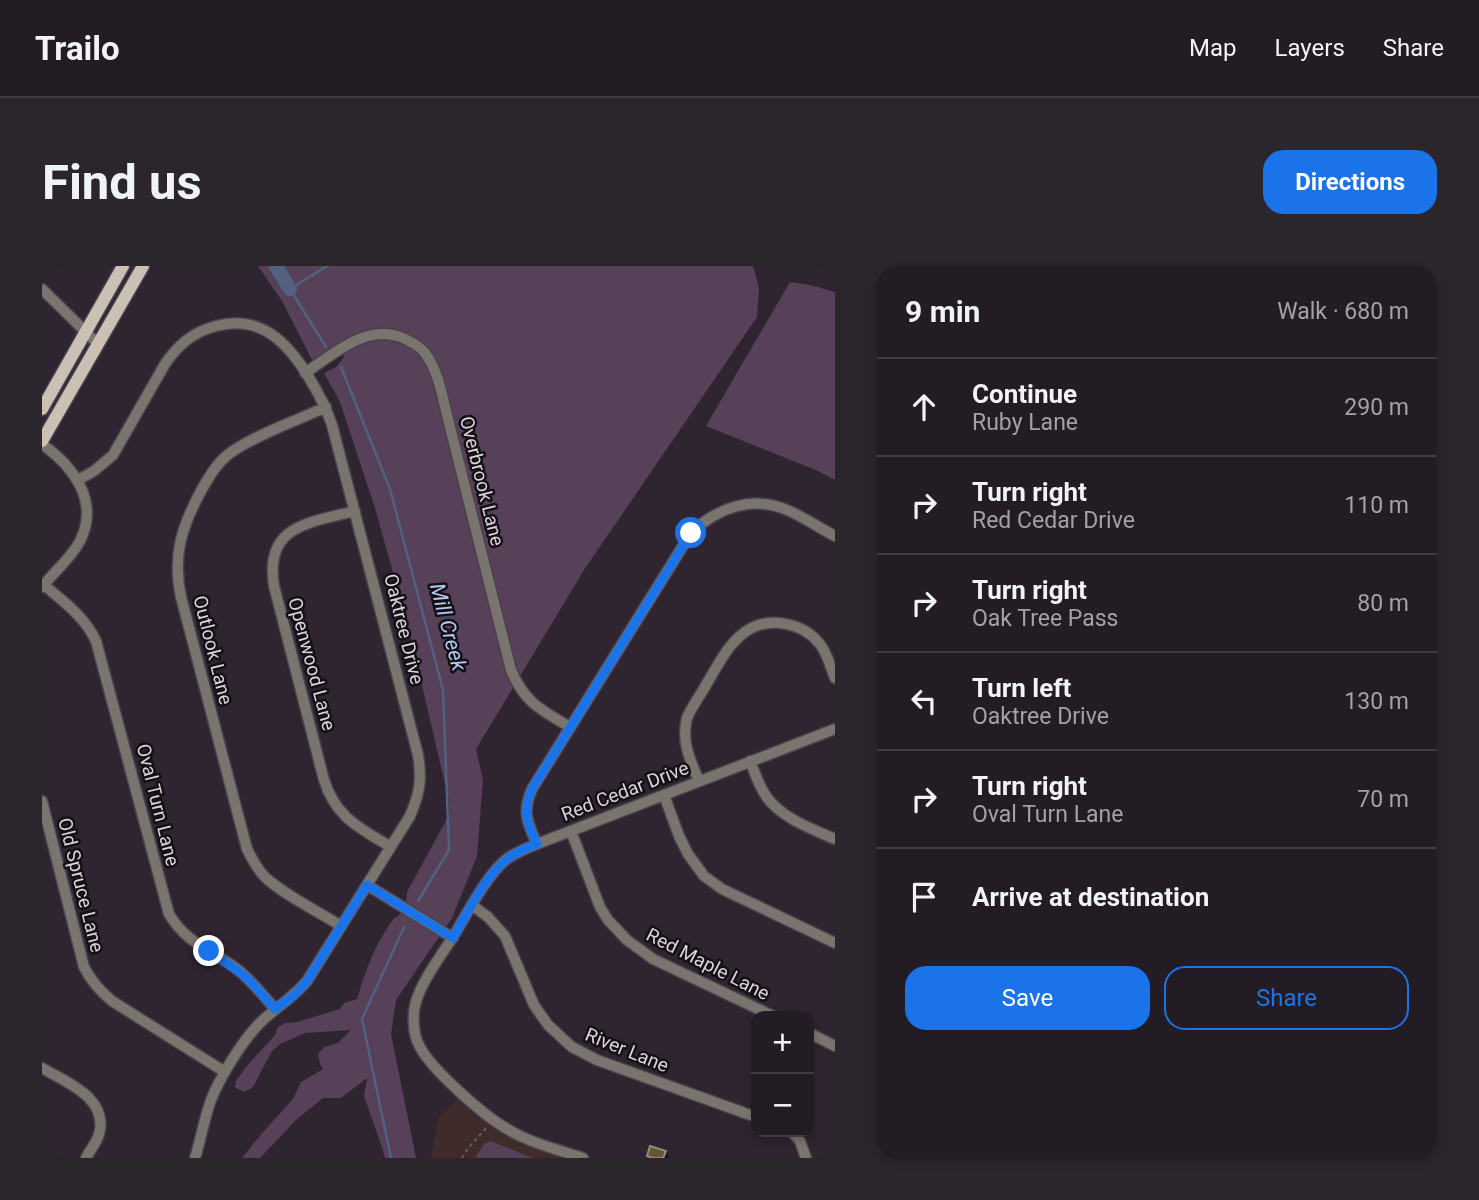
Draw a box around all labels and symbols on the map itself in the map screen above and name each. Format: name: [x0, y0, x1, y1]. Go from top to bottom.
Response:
street label: Overbrook Lane: [455, 414, 509, 548]
route start: [675, 517, 706, 548]
street label: Oaktree Drive: [379, 571, 429, 687]
water label: Mill Creek: [425, 581, 471, 674]
street label: Outlook Lane: [188, 593, 238, 707]
street label: Openwood Lane: [283, 595, 341, 733]
street label: Oval Turn Lane: [132, 741, 184, 869]
street label: Red Cedar Drive: [558, 756, 692, 826]
street label: Old Spruce Lane: [53, 815, 109, 955]
street label: Red Maple Lane: [642, 923, 774, 1005]
route end: [193, 935, 224, 966]
street label: River Lane: [582, 1023, 672, 1077]

